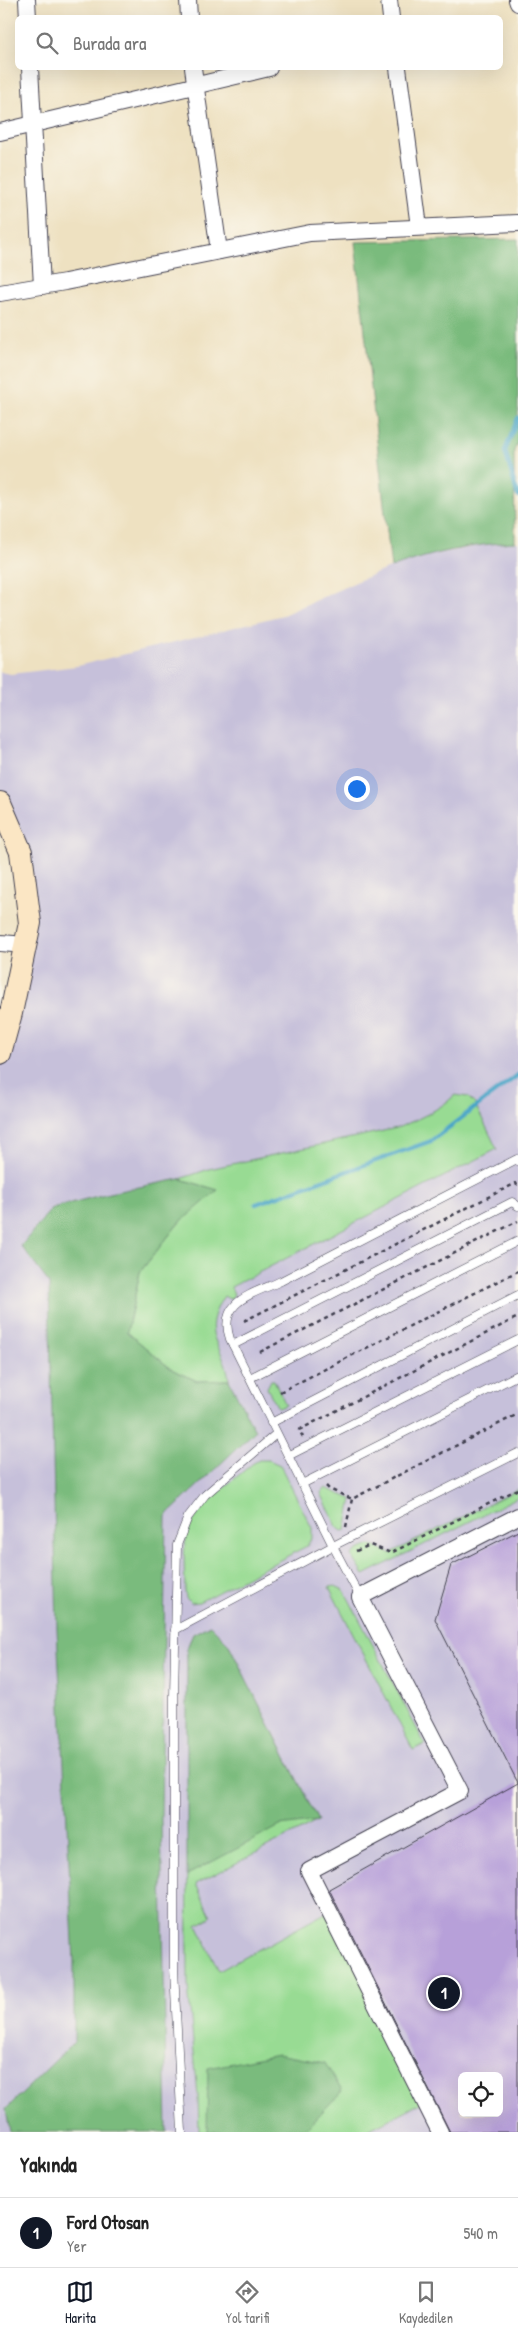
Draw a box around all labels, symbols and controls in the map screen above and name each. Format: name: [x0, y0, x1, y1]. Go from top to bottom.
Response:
search box: [15, 15, 503, 70]
icon: search: [33, 29, 61, 57]
text: Burada ara: [73, 30, 146, 56]
your location: [344, 776, 370, 802]
pin: 1: [428, 1974, 460, 2012]
map controls: [458, 2072, 503, 2117]
button: locate: [458, 2072, 503, 2117]
text: Yakında: [20, 2150, 77, 2179]
text: Ford Otosan: [67, 2209, 149, 2235]
text: 1: [33, 2222, 39, 2244]
text: 540 m: [464, 2222, 498, 2244]
text: Yer: [67, 2235, 87, 2257]
tab: Harita: [65, 2278, 96, 2327]
tab: Yol tarifi: [226, 2278, 269, 2327]
tab: Kaydedilen: [399, 2278, 453, 2327]

